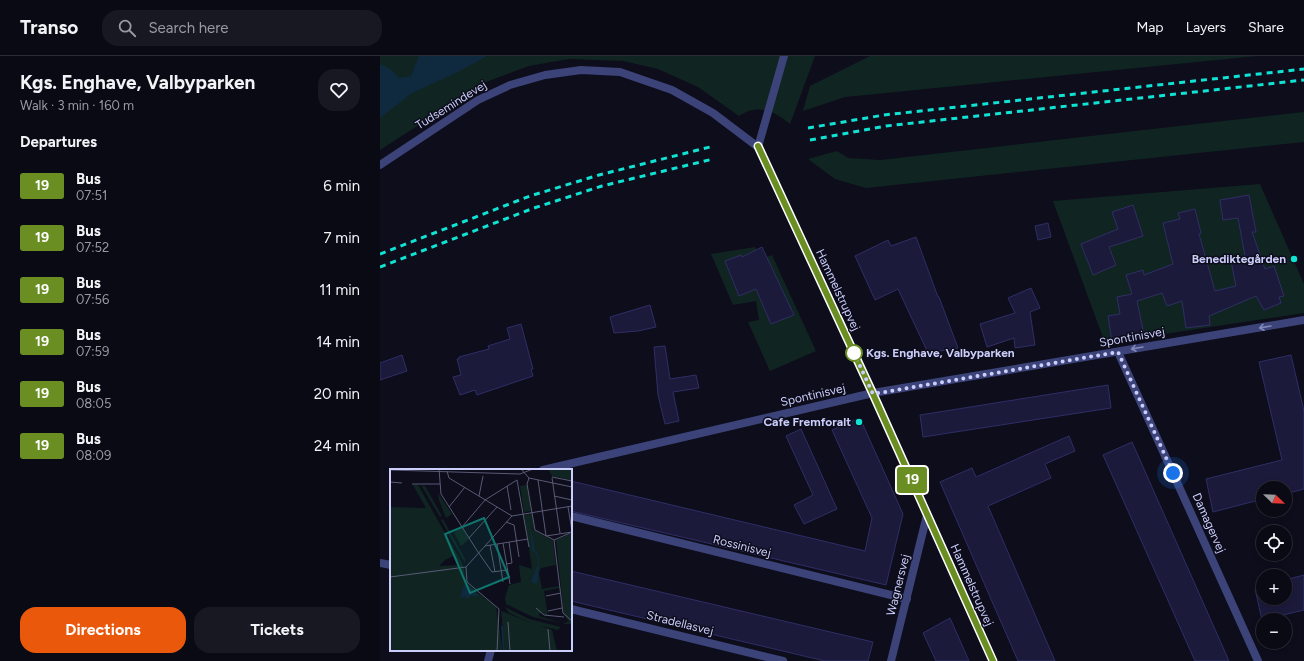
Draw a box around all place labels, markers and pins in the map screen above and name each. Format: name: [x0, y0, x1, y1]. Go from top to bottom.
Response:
place label: Benediktegården: [1192, 252, 1286, 266]
marker: Benediktegården: [1289, 254, 1299, 264]
marker: Kgs. Enghave, Valbyparken: [845, 344, 863, 362]
place label: Kgs. Enghave, Valbyparken: [866, 346, 1015, 360]
place label: Cafe Fremforalt: [763, 415, 851, 429]
marker: Cafe Fremforalt: [854, 417, 864, 427]

